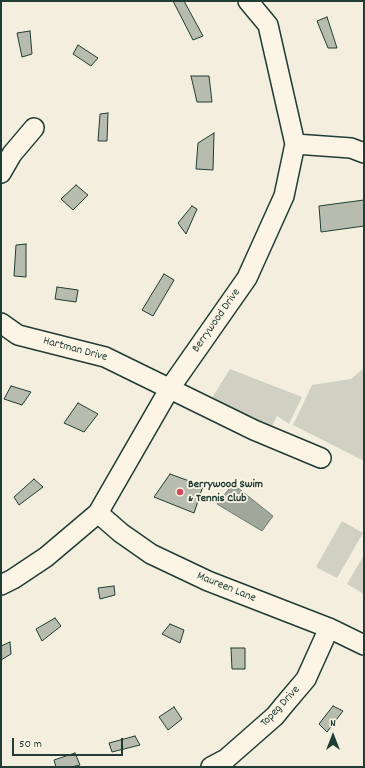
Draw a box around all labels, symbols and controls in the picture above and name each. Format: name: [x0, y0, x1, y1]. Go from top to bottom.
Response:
street label: Berrywood Drive: [190, 286, 244, 356]
street label: Hartman Drive: [41, 335, 109, 365]
place label: Berrywood Swim & Tennis Club: [188, 478, 263, 506]
marker: Berrywood Swim & Tennis Club: [175, 487, 185, 497]
street label: Maureen Lane: [194, 570, 258, 606]
street label: Topeg Drive: [258, 683, 304, 731]
north arrow: [313, 716, 353, 756]
text: N: [330, 716, 336, 732]
scale bar: [14, 730, 125, 756]
text: 50 m: [19, 736, 42, 753]

